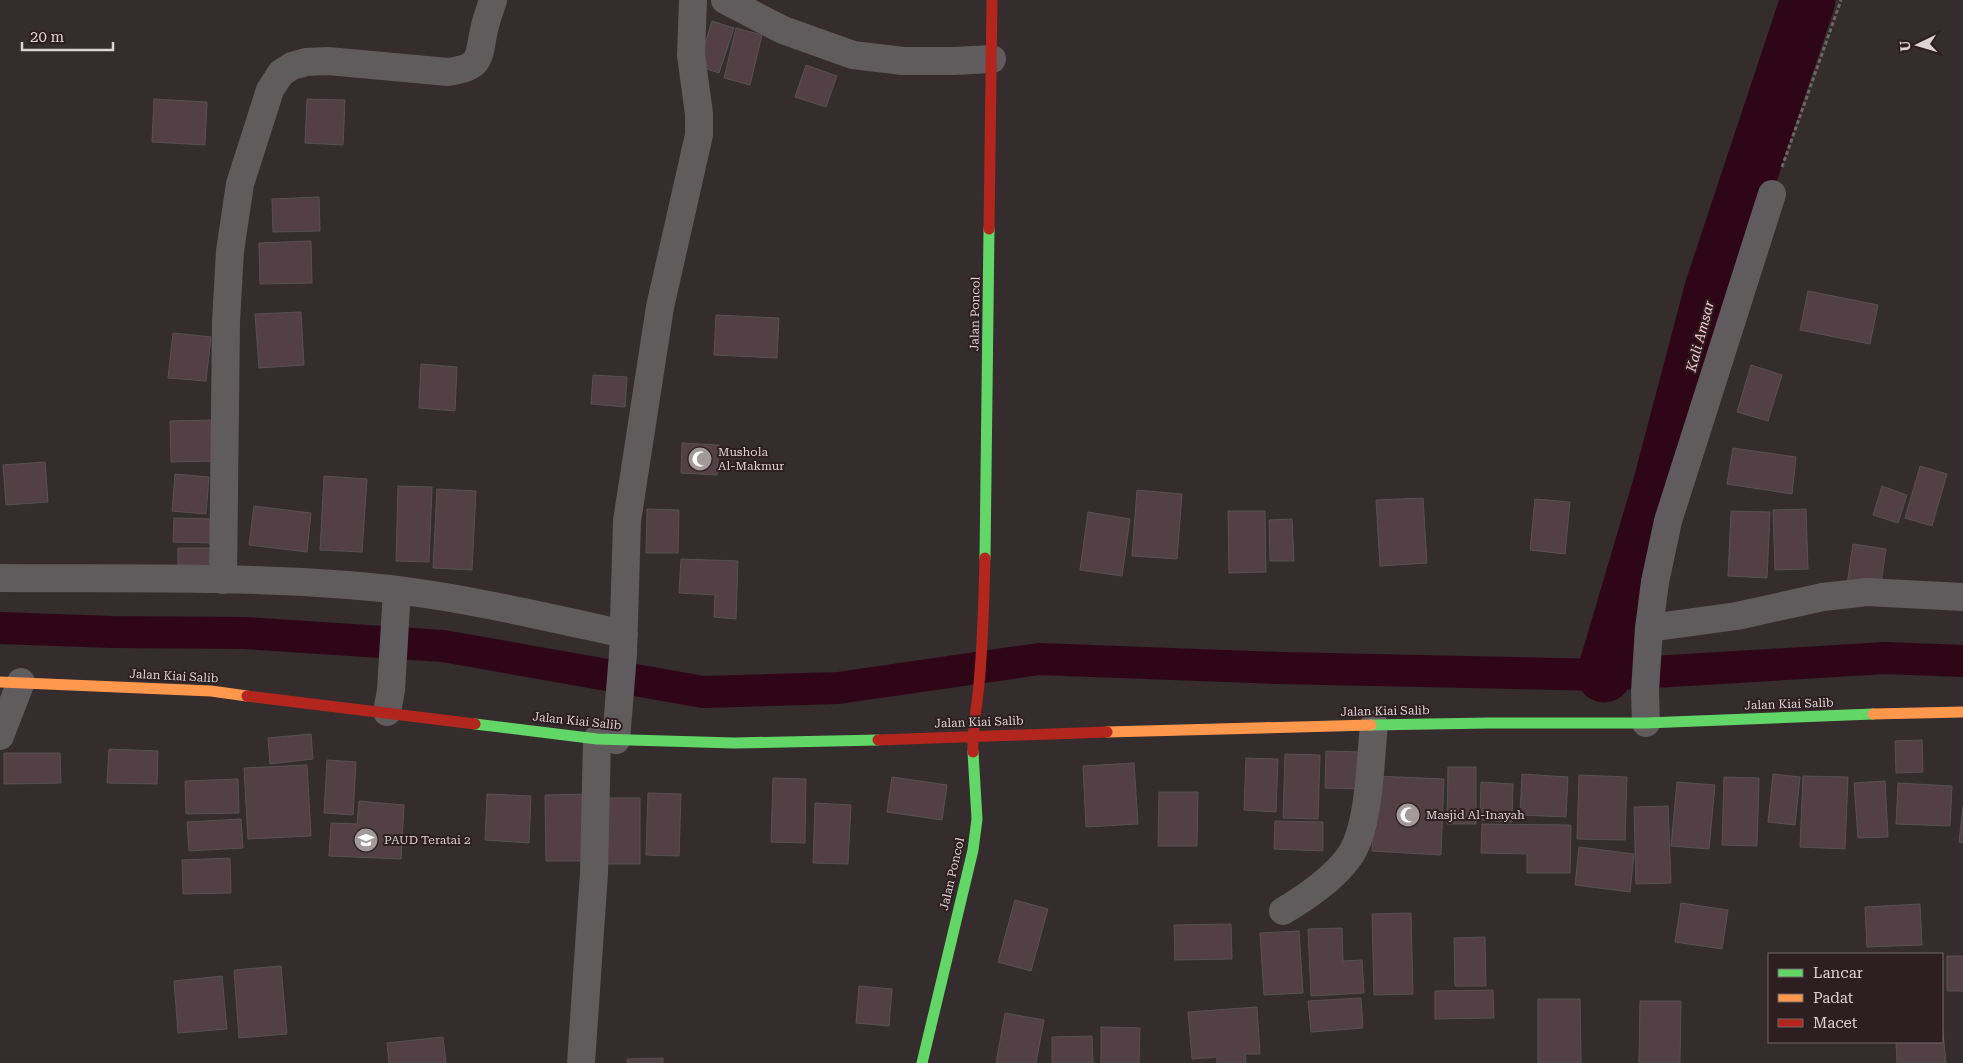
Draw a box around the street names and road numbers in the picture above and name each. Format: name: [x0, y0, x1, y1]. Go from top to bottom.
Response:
street label: Jalan Poncol: [967, 276, 983, 351]
street label: Jalan Kiai Salib: [129, 667, 219, 685]
street label: Jalan Kiai Salib: [1744, 695, 1834, 713]
street label: Jalan Kiai Salib: [1340, 703, 1430, 719]
street label: Jalan Kiai Salib: [532, 709, 622, 733]
street label: Jalan Kiai Salib: [934, 713, 1024, 731]
street label: Jalan Poncol: [937, 836, 967, 912]

